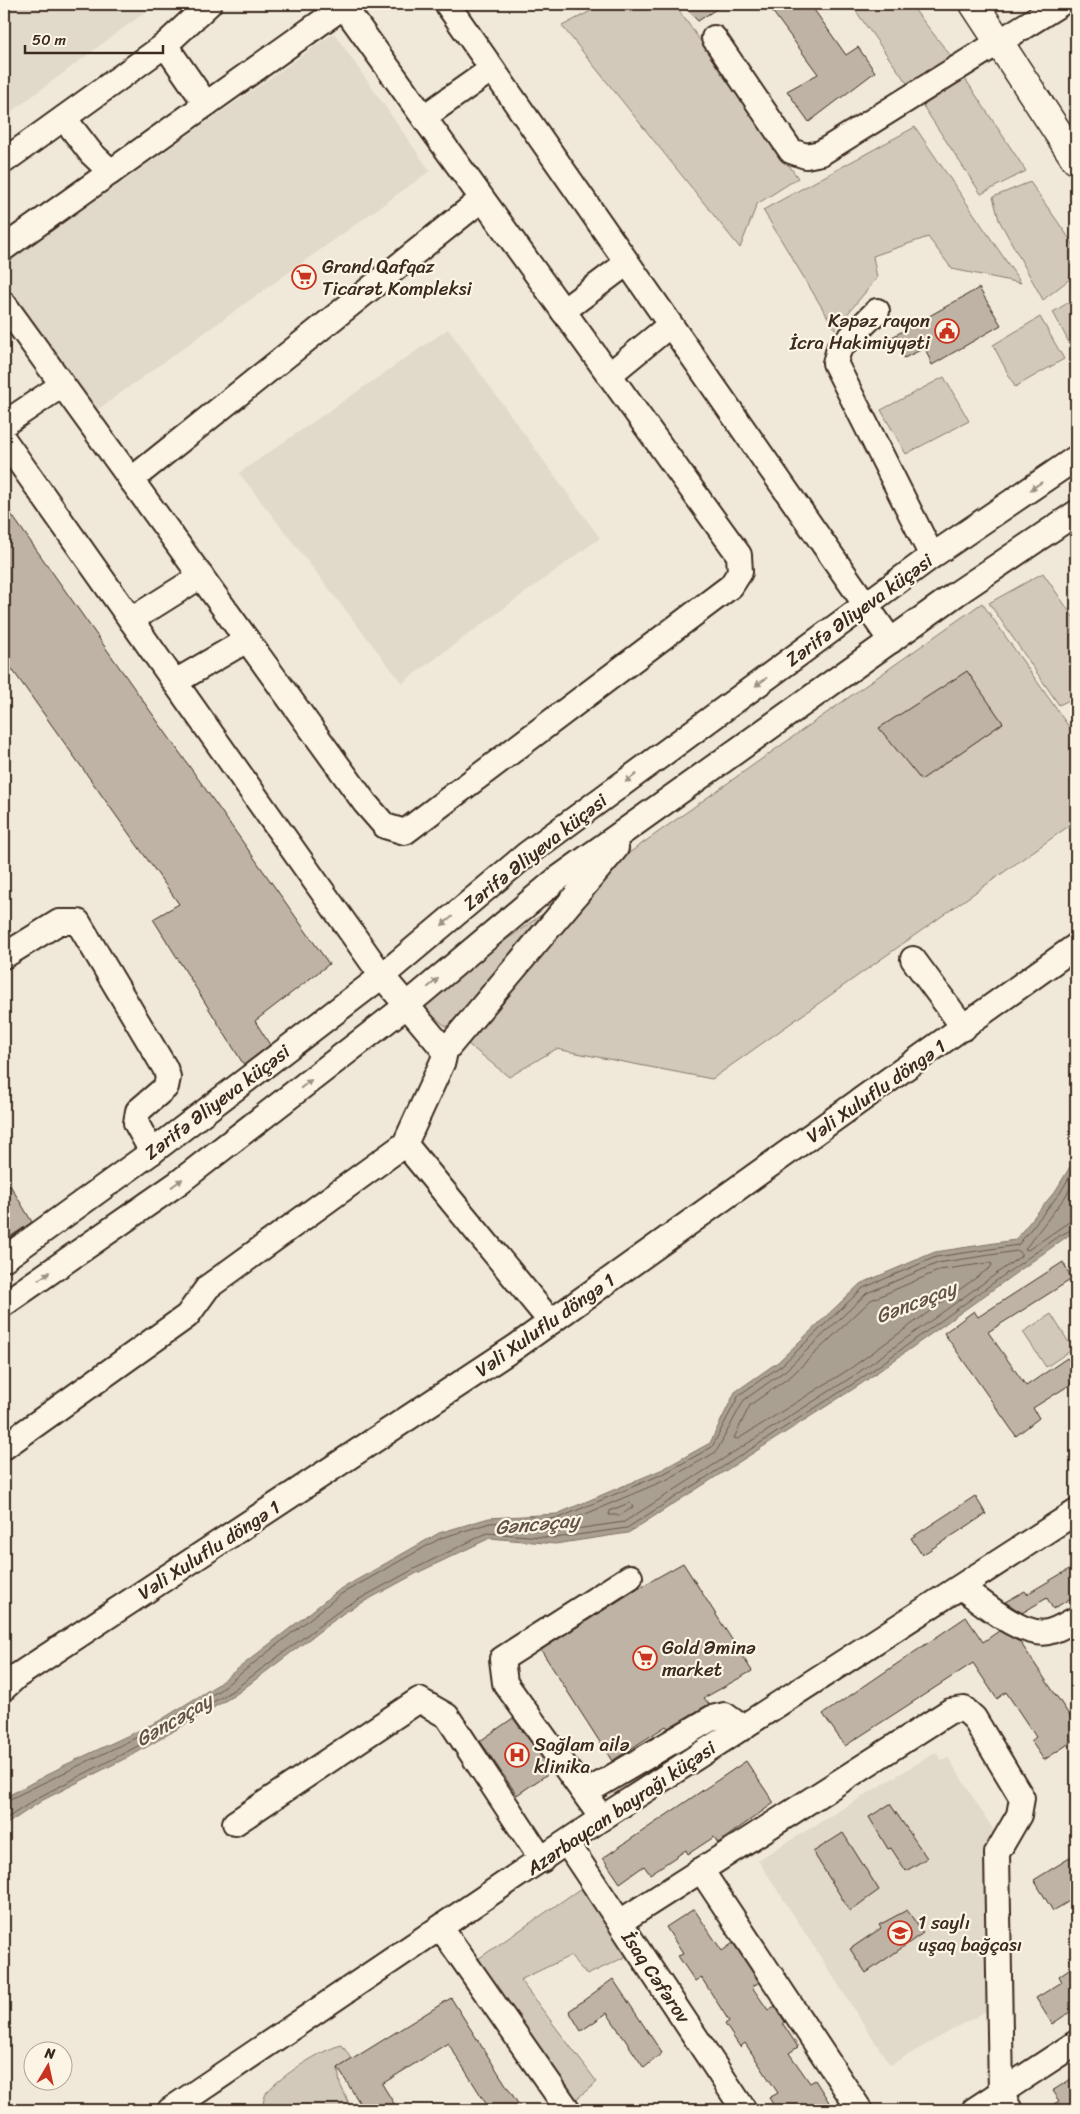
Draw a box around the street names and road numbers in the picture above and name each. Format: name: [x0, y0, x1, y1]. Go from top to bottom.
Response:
street label: Zərifə Əliyeva küçəsi: [778, 544, 941, 675]
street label: Zərifə Əliyeva küçəsi: [455, 784, 615, 919]
street label: Vəli Xuluflu döngə 1: [799, 1030, 953, 1152]
street label: Zərifə Əliyeva küçəsi: [137, 1035, 298, 1168]
street label: Vəli Xuluflu döngə 1: [468, 1264, 622, 1386]
street label: Vəli Xuluflu döngə 1: [131, 1491, 287, 1609]
street label: Azərbaycan bayrağı küçəsi: [519, 1732, 723, 1885]
street label: İsaq Cəfərov: [612, 1923, 700, 2031]

